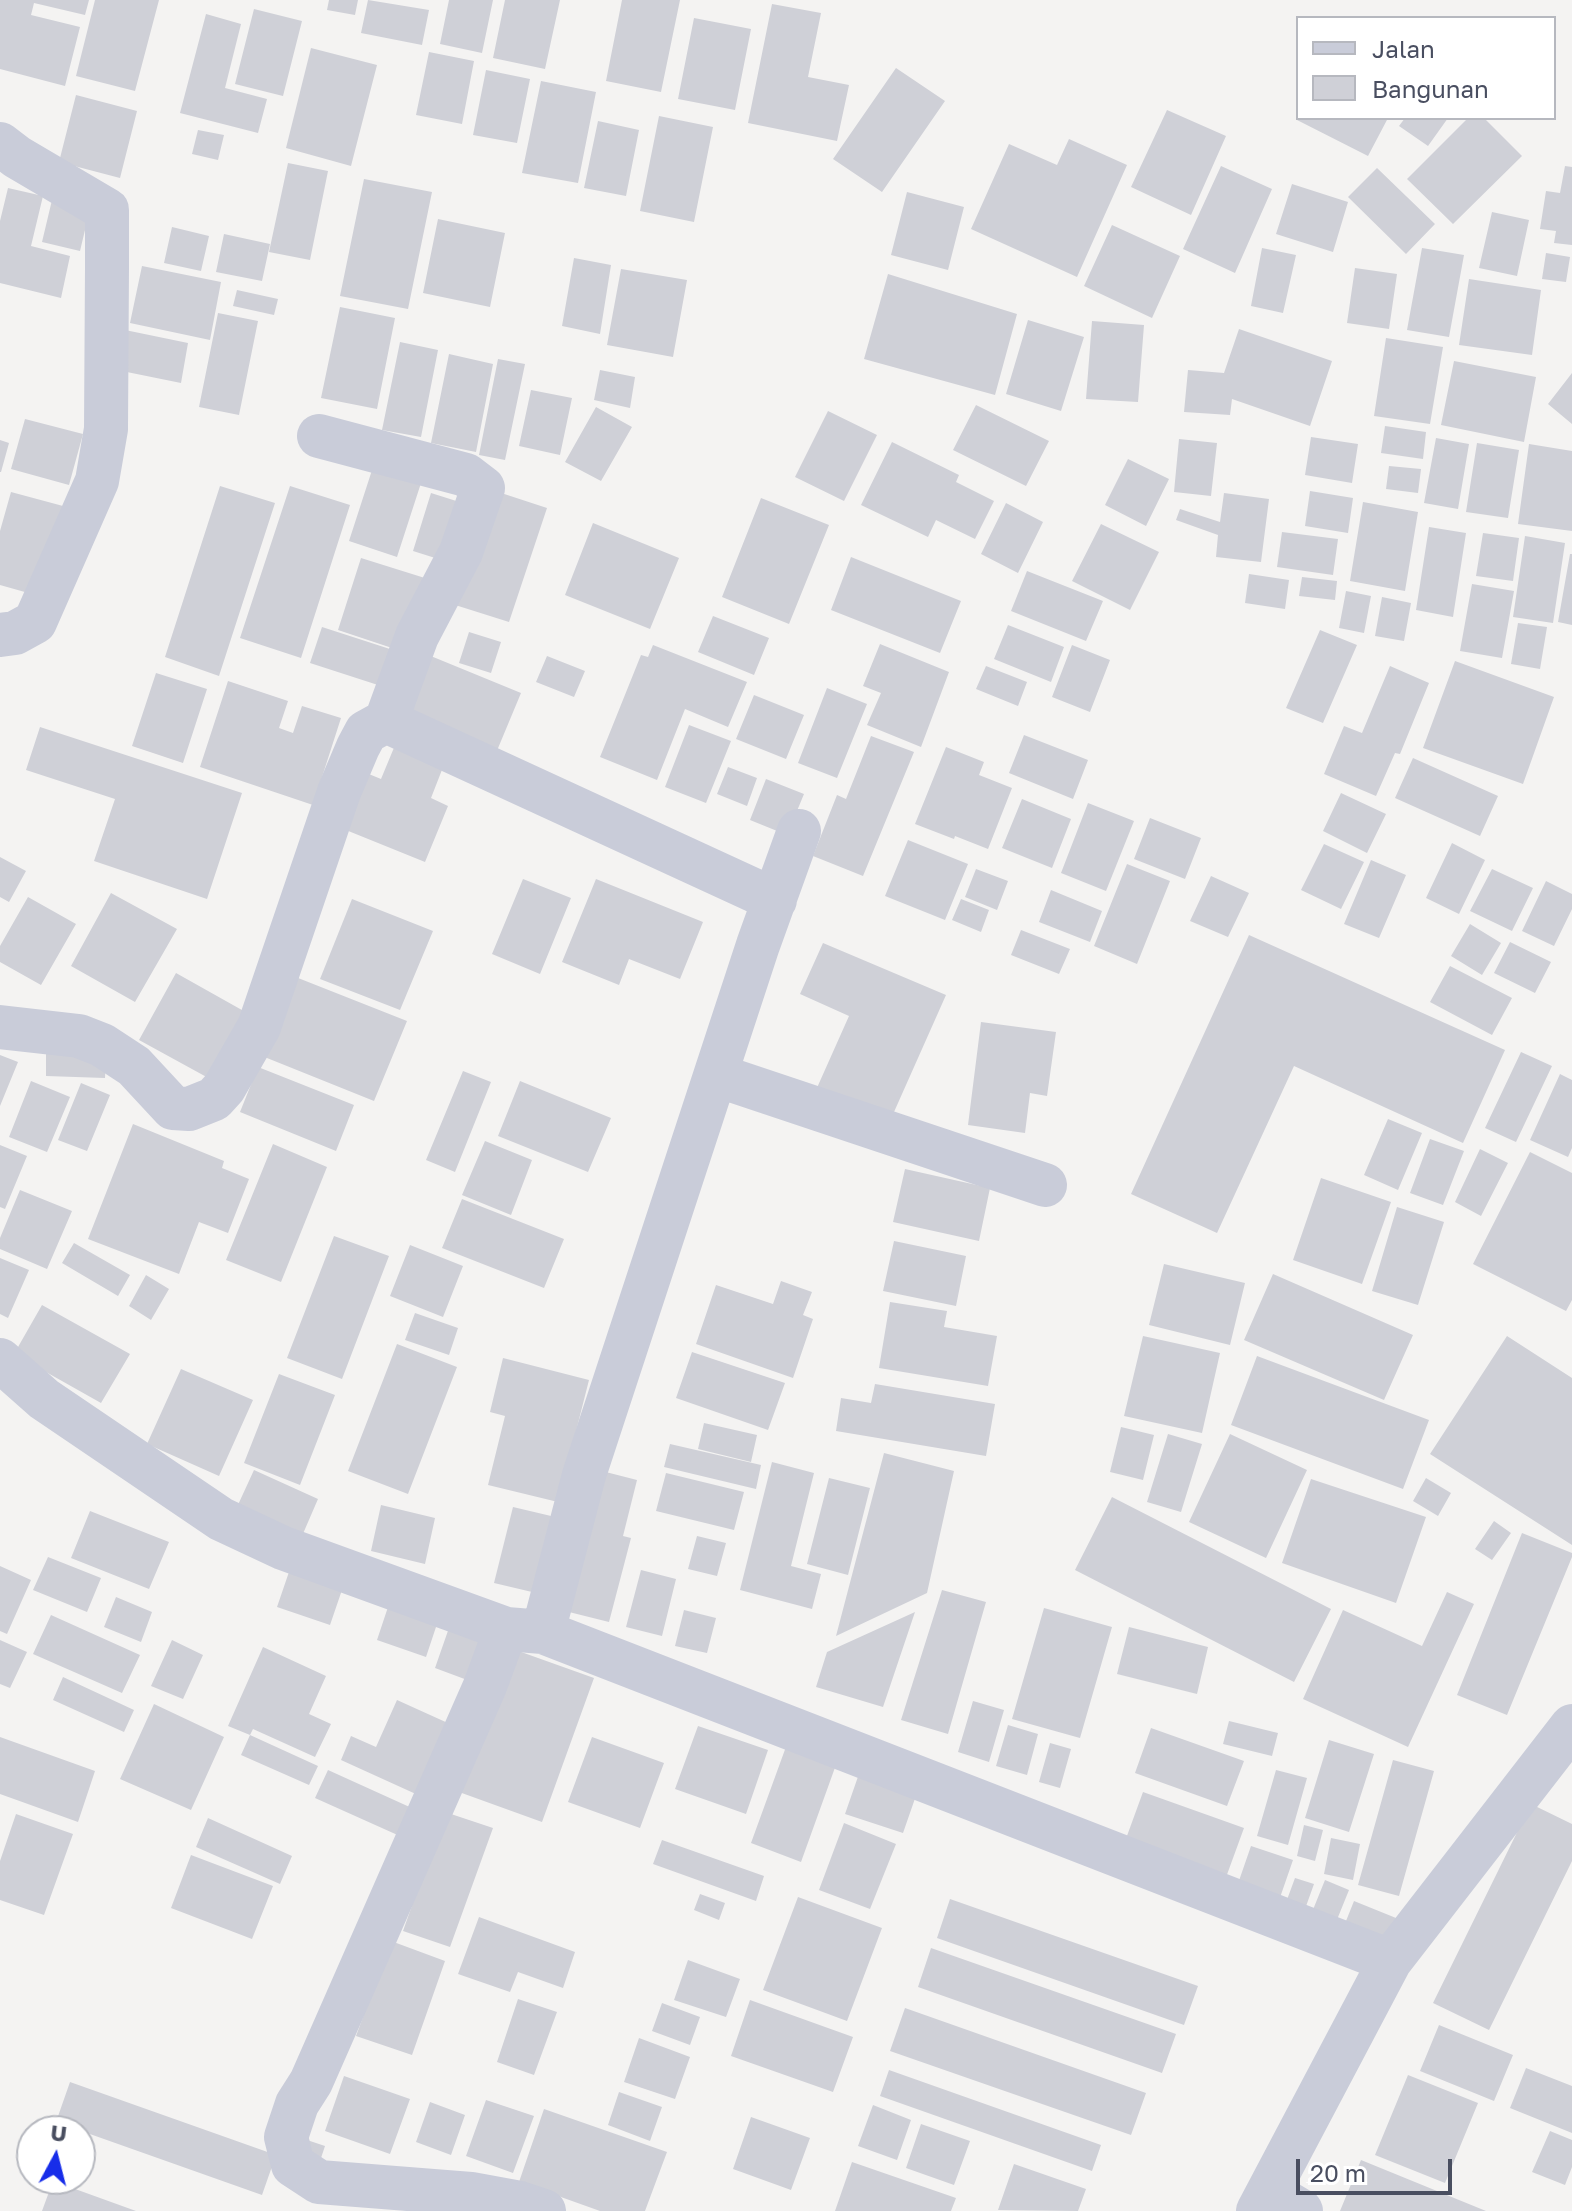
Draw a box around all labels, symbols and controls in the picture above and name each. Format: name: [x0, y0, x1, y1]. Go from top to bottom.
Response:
legend: [1296, 16, 1556, 120]
text: Jalan: [1372, 34, 1435, 63]
text: Bangunan: [1372, 74, 1489, 103]
north arrow: [16, 2115, 96, 2195]
text: U: [49, 2118, 68, 2147]
scale bar: [1300, 2143, 1456, 2193]
text: 20 m: [1310, 2158, 1366, 2187]

